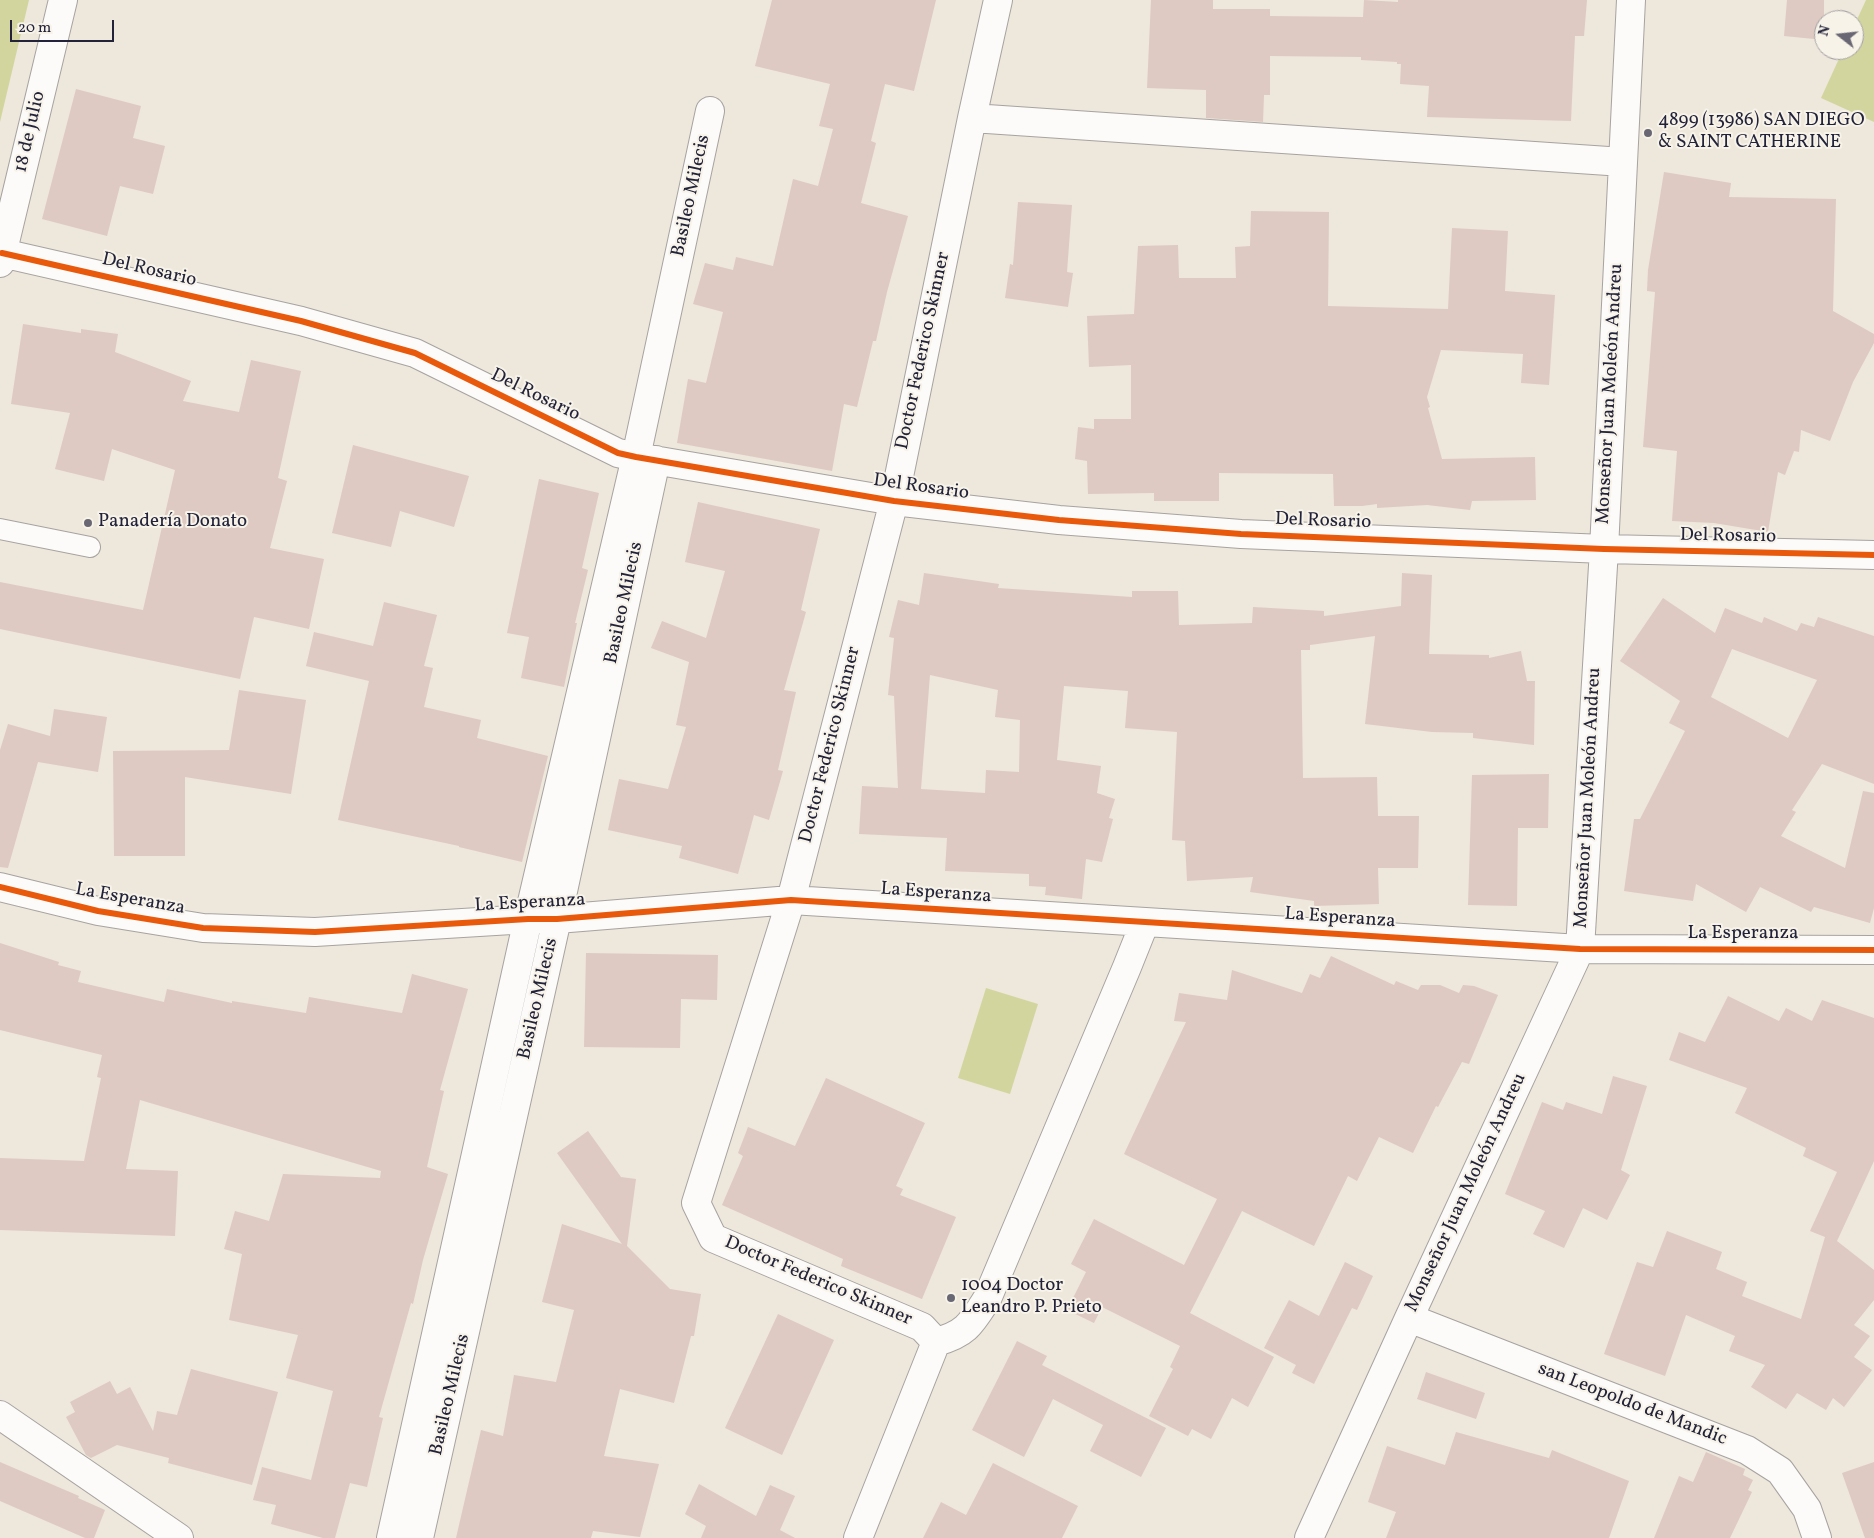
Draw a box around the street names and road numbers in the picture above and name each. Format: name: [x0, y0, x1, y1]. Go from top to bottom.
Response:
street label: 18 de Julio: [11, 89, 51, 175]
street label: Basileo Milecis: [668, 133, 716, 259]
street label: Del Rosario: [99, 249, 199, 293]
street label: Doctor Federico Skinner: [892, 250, 956, 452]
street label: Monseñor Juan Moleón Andreu: [1593, 263, 1629, 525]
street label: Del Rosario: [487, 365, 583, 427]
street label: Del Rosario: [872, 470, 970, 506]
street label: Del Rosario: [1274, 509, 1372, 535]
street label: Del Rosario: [1680, 525, 1776, 549]
street label: Basileo Milecis: [601, 540, 649, 666]
street label: Doctor Federico Skinner: [796, 644, 866, 846]
street label: Monseñor Juan Moleón Andreu: [1571, 667, 1607, 929]
street label: La Esperanza: [73, 879, 187, 921]
street label: La Esperanza: [880, 879, 992, 909]
street label: La Esperanza: [474, 890, 586, 918]
street label: La Esperanza: [1284, 904, 1396, 934]
street label: La Esperanza: [1687, 924, 1799, 946]
street label: Basileo Milecis: [514, 936, 564, 1062]
street label: Monseñor Juan Moleón Andreu: [1402, 1070, 1532, 1316]
street label: Doctor Federico Skinner: [721, 1232, 915, 1332]
street label: Basileo Milecis: [426, 1332, 476, 1458]
street label: san Leopoldo de Mandic: [1534, 1358, 1730, 1452]

